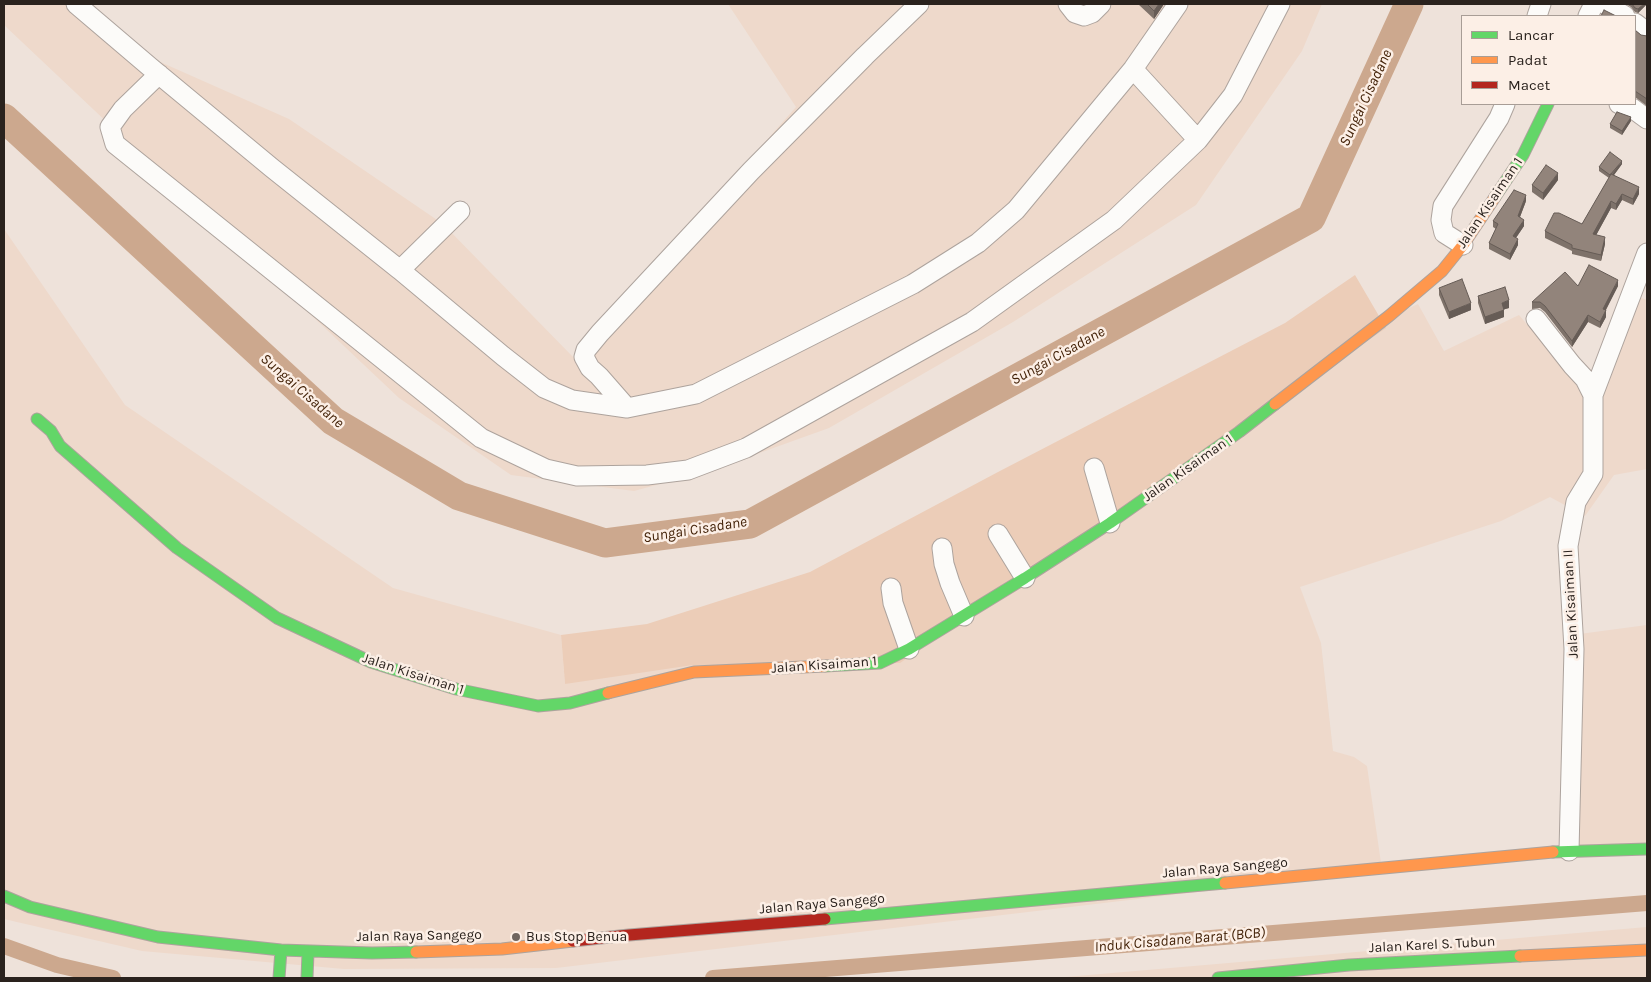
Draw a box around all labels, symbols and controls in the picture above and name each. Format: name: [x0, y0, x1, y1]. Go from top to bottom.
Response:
legend: [1461, 15, 1636, 105]
text: Lancar: [1508, 26, 1554, 44]
water label: Sungai Cisadane: [1336, 47, 1396, 149]
text: Padat: [1508, 51, 1547, 69]
text: Macet: [1508, 76, 1550, 94]
street label: Jalan Kisaiman 1: [1453, 154, 1527, 252]
water label: Sungai Cisadane: [1008, 323, 1108, 389]
water label: Sungai Cisadane: [257, 350, 347, 432]
street label: Jalan Kisaiman 1: [1140, 431, 1236, 505]
water label: Sungai Cisadane: [642, 513, 748, 547]
street label: Jalan Kisaiman II: [1560, 549, 1582, 659]
street label: Jalan Kisaiman 1: [360, 650, 466, 698]
street label: Jalan Kisaiman 1: [771, 653, 877, 677]
street label: Jalan Raya Sangego: [1162, 854, 1288, 882]
street label: Jalan Raya Sangego: [759, 890, 885, 918]
water label: Induk Cisadane Barat (BCB): [1094, 924, 1266, 956]
street label: Jalan Raya Sangego: [356, 927, 482, 945]
place label: Bus Stop Benua: [526, 929, 627, 945]
marker: Bus Stop Benua: [510, 931, 522, 943]
street label: Jalan Karel S. Tubun: [1368, 933, 1496, 957]

